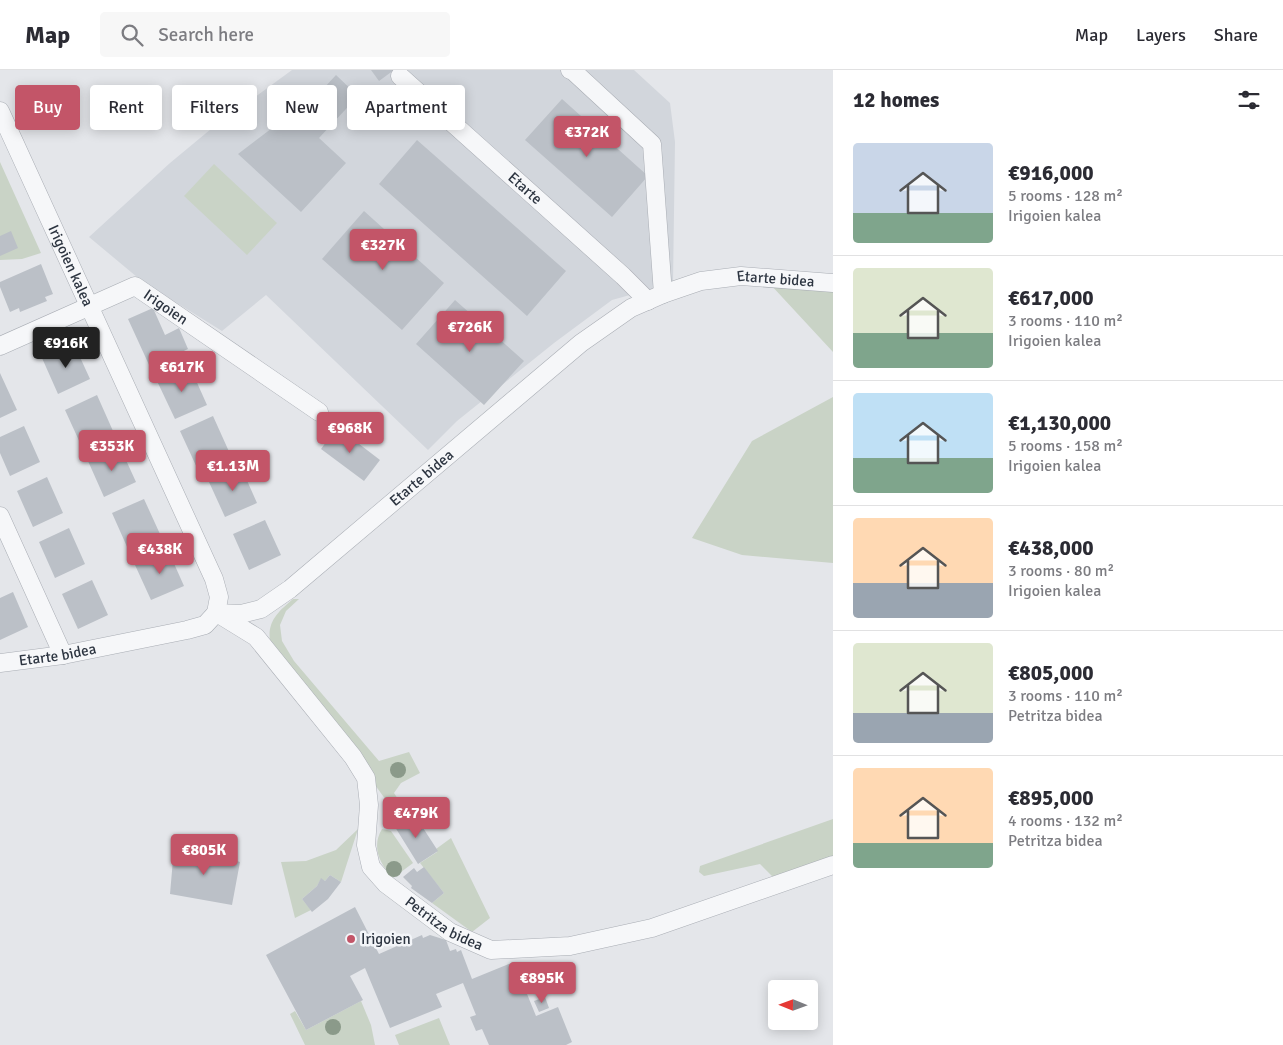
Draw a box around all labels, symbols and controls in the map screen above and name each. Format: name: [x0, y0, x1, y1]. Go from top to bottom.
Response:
search box: [100, 12, 450, 57]
text: Map: [25, 20, 70, 50]
icon: search: [118, 21, 146, 49]
text: Search here: [158, 23, 254, 47]
text: Map: [1075, 24, 1108, 46]
text: Layers: [1136, 24, 1186, 46]
text: Share: [1214, 24, 1258, 46]
chip: Buy: [15, 85, 80, 130]
chip: Rent: [90, 85, 162, 130]
chip: Filters: [172, 85, 257, 130]
chip: New: [267, 85, 337, 130]
chip: Apartment: [347, 85, 465, 130]
icon: filters: [1235, 86, 1263, 114]
text: 12 homes: [853, 87, 939, 113]
pin: €372K: [552, 116, 622, 158]
text: €372K: [565, 122, 609, 142]
text: €916,000: [1008, 160, 1094, 186]
icon: home: [893, 163, 953, 223]
street label: Etarte: [504, 168, 546, 208]
text: 5 rooms · 128 m²: [1008, 186, 1123, 206]
text: Irigoien kalea: [1008, 206, 1101, 226]
street label: Irigoien kalea: [44, 222, 97, 309]
pin: €327K: [348, 228, 418, 271]
text: €327K: [361, 235, 405, 255]
street label: Etarte bidea: [736, 267, 815, 291]
text: €617,000: [1008, 285, 1094, 311]
street label: Irigoien: [140, 286, 191, 329]
icon: home: [893, 288, 953, 348]
pin: €726K: [435, 310, 505, 353]
text: 3 rooms · 110 m²: [1008, 311, 1123, 331]
text: €726K: [448, 317, 492, 337]
pin: €916K: [31, 326, 101, 369]
text: Irigoien kalea: [1008, 331, 1101, 351]
text: €916K: [44, 333, 88, 353]
pin: €617K: [147, 350, 217, 393]
text: €617K: [160, 357, 204, 377]
text: €1,130,000: [1008, 410, 1111, 436]
pin: €968K: [315, 412, 385, 454]
icon: home: [893, 413, 953, 473]
text: €968K: [328, 418, 372, 438]
pin: €353K: [77, 430, 147, 472]
text: €353K: [90, 436, 134, 456]
text: 5 rooms · 158 m²: [1008, 436, 1123, 456]
street label: Etarte bidea: [386, 446, 457, 510]
pin: €1.13M: [192, 450, 274, 492]
text: €1.13M: [207, 456, 259, 476]
text: Irigoien kalea: [1008, 456, 1101, 476]
pin: €438K: [125, 532, 195, 575]
text: €438,000: [1008, 535, 1094, 561]
icon: home: [893, 538, 953, 598]
text: €438K: [138, 539, 182, 559]
text: 3 rooms · 80 m²: [1008, 561, 1114, 581]
text: Irigoien kalea: [1008, 581, 1101, 601]
street label: Etarte bidea: [18, 640, 98, 670]
text: €805,000: [1008, 660, 1094, 686]
icon: home: [893, 663, 953, 723]
text: 3 rooms · 110 m²: [1008, 686, 1123, 706]
text: Petritza bidea: [1008, 706, 1103, 726]
text: €895,000: [1008, 785, 1094, 811]
icon: home: [893, 788, 953, 848]
pin: €479K: [381, 796, 451, 839]
text: €479K: [394, 803, 438, 823]
text: 4 rooms · 132 m²: [1008, 811, 1123, 831]
text: Petritza bidea: [1008, 831, 1103, 851]
pin: €805K: [169, 834, 239, 876]
text: €805K: [182, 840, 226, 860]
street label: Petritza bidea: [402, 893, 486, 954]
place label: Irigoien: [361, 930, 411, 948]
marker: Irigoien: [345, 933, 357, 945]
pin: €895K: [507, 962, 577, 1004]
text: €895K: [520, 968, 564, 988]
north arrow: [768, 980, 818, 1030]
map controls: [768, 980, 818, 1030]

